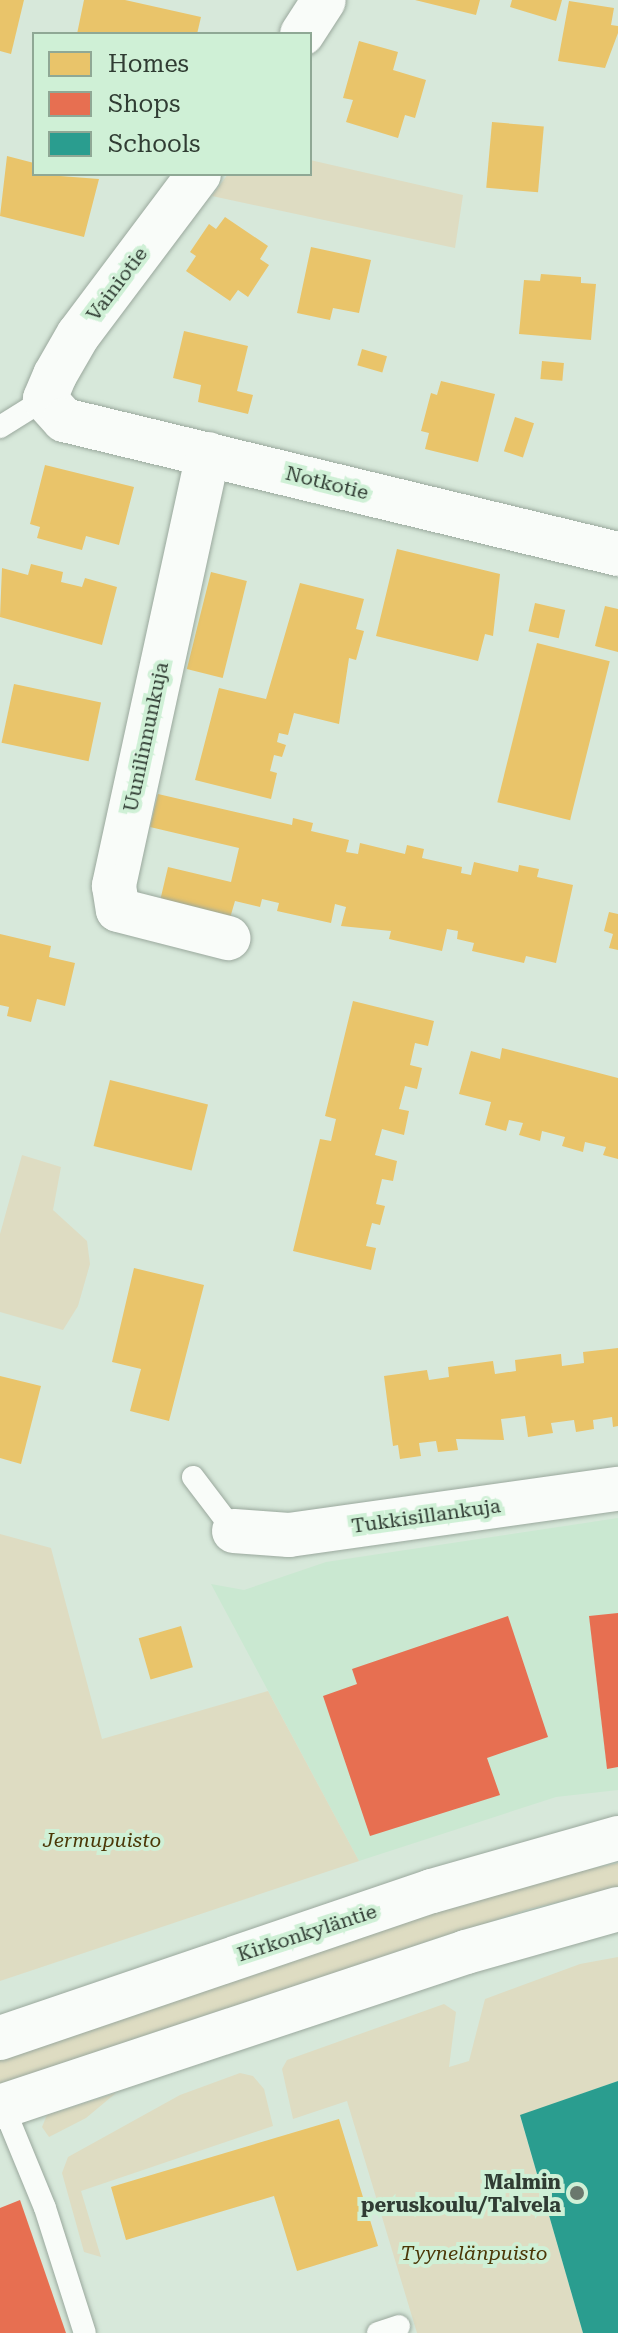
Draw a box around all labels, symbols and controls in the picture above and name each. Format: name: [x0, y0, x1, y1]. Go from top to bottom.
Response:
legend: [32, 32, 312, 176]
text: Homes: [108, 50, 189, 78]
text: Shops: [108, 90, 180, 118]
text: Schools: [108, 130, 201, 158]
street label: Vainiotie: [81, 242, 153, 326]
street label: Notkotie: [283, 461, 371, 505]
street label: Uunilinnunkuja: [118, 660, 174, 814]
street label: Tukkisillankuja: [350, 1494, 502, 1538]
park label: Jermupuisto: [43, 1828, 161, 1852]
street label: Kirkonkyläntie: [234, 1899, 380, 1967]
place label: Malmin peruskoulu/Talvela: [361, 2170, 561, 2217]
marker: Malmin peruskoulu/Talvela: [568, 2184, 586, 2202]
park label: Tyynelänpuisto: [401, 2241, 547, 2265]

